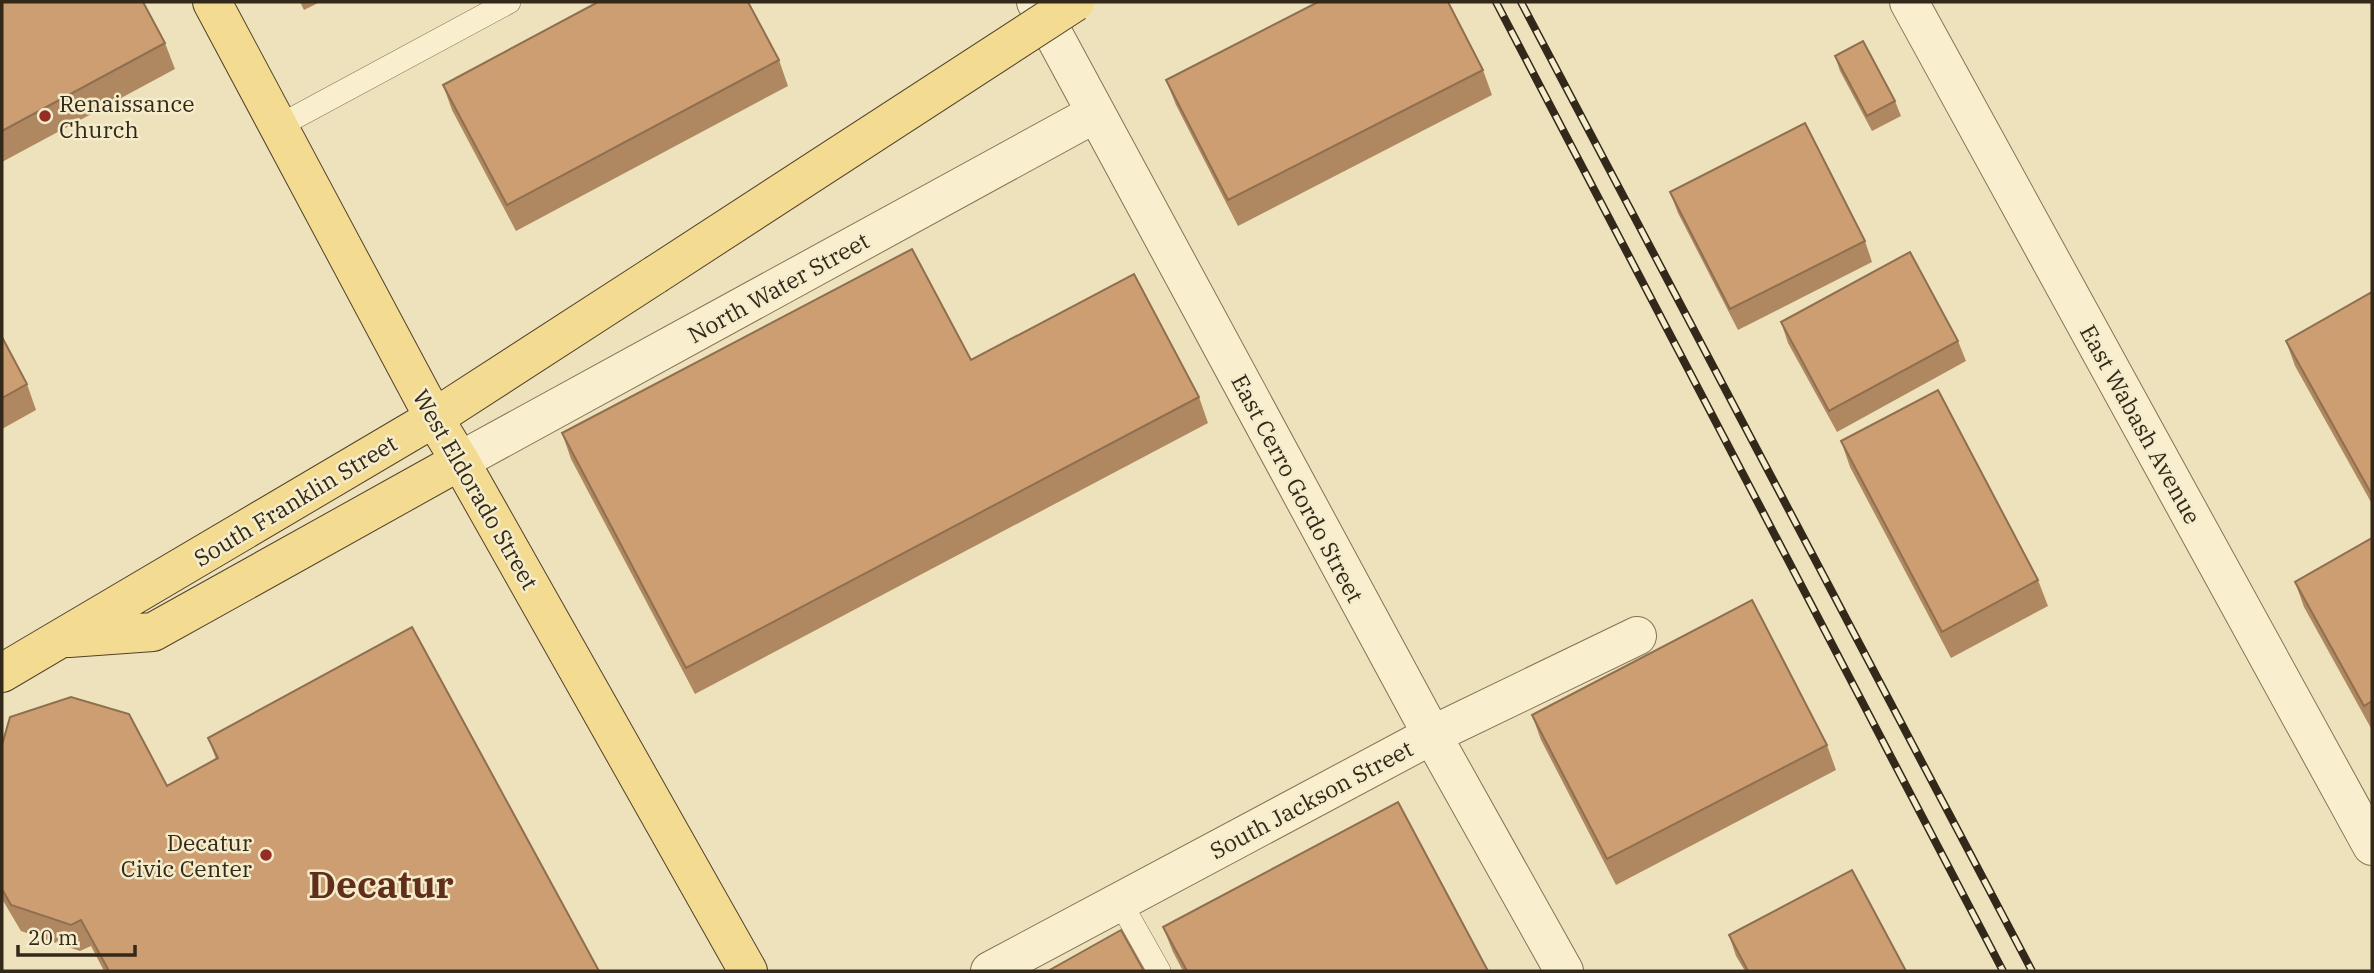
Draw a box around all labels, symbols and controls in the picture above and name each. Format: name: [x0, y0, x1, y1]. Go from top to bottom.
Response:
place label: Renaissance Church: [59, 88, 194, 144]
marker: Renaissance Church: [37, 108, 53, 124]
street label: North Water Street: [682, 225, 874, 349]
street label: East Wabash Avenue: [2074, 319, 2208, 529]
street label: East Cerro Gordo Street: [1225, 369, 1371, 607]
street label: West Eldorado Street: [406, 383, 546, 595]
street label: South Franklin Street: [188, 427, 402, 573]
street label: South Jackson Street: [1204, 733, 1418, 865]
place label: Decatur Civic Center: [121, 827, 252, 883]
marker: Decatur Civic Center: [258, 847, 274, 863]
district label: Decatur: [308, 860, 454, 908]
scale bar: [18, 914, 135, 958]
text: 20 m: [28, 923, 78, 951]

